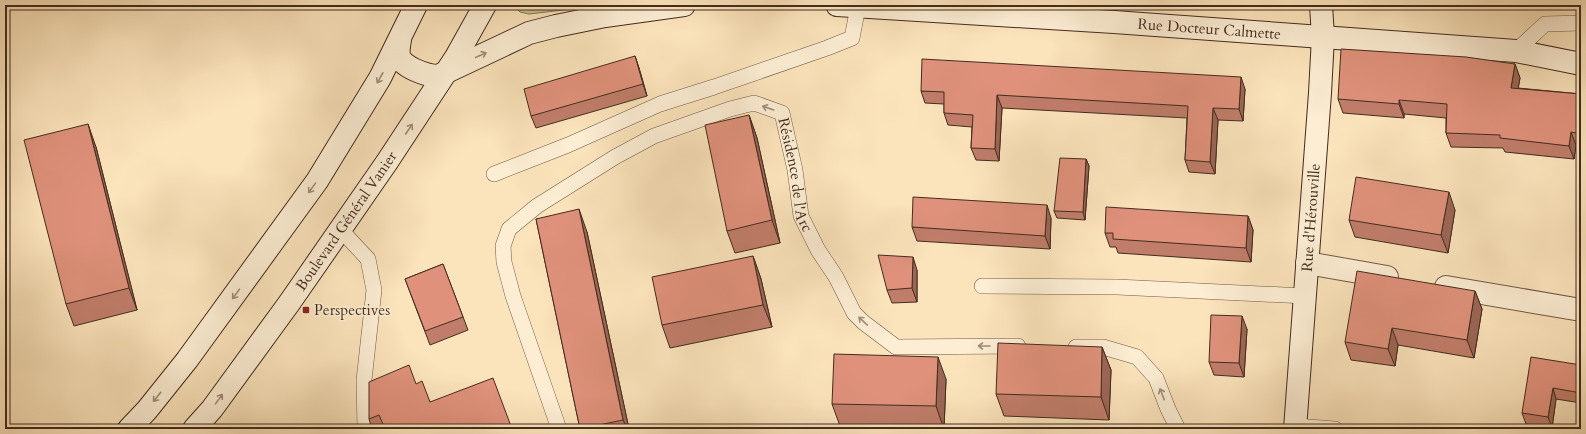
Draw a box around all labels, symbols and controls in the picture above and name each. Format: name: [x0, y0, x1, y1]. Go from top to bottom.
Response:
street label: Rue Docteur Calmette: [1137, 14, 1282, 44]
one-way arrow: [474, 51, 486, 58]
one-way arrow: [376, 72, 383, 84]
one-way arrow: [762, 104, 775, 111]
street label: Résidence de l'Arc: [773, 116, 817, 236]
one-way arrow: [405, 124, 413, 135]
street label: Boulevard Général Vanier: [291, 147, 402, 294]
street label: Rue d'Hérouville: [1297, 163, 1325, 272]
one-way arrow: [308, 183, 316, 194]
one-way arrow: [232, 288, 240, 299]
place label: Perspectives: [314, 300, 390, 320]
marker: Perspectives: [301, 305, 311, 315]
one-way arrow: [857, 317, 868, 326]
one-way arrow: [978, 342, 991, 350]
one-way arrow: [1158, 388, 1166, 400]
one-way arrow: [153, 392, 162, 403]
one-way arrow: [215, 394, 223, 405]

